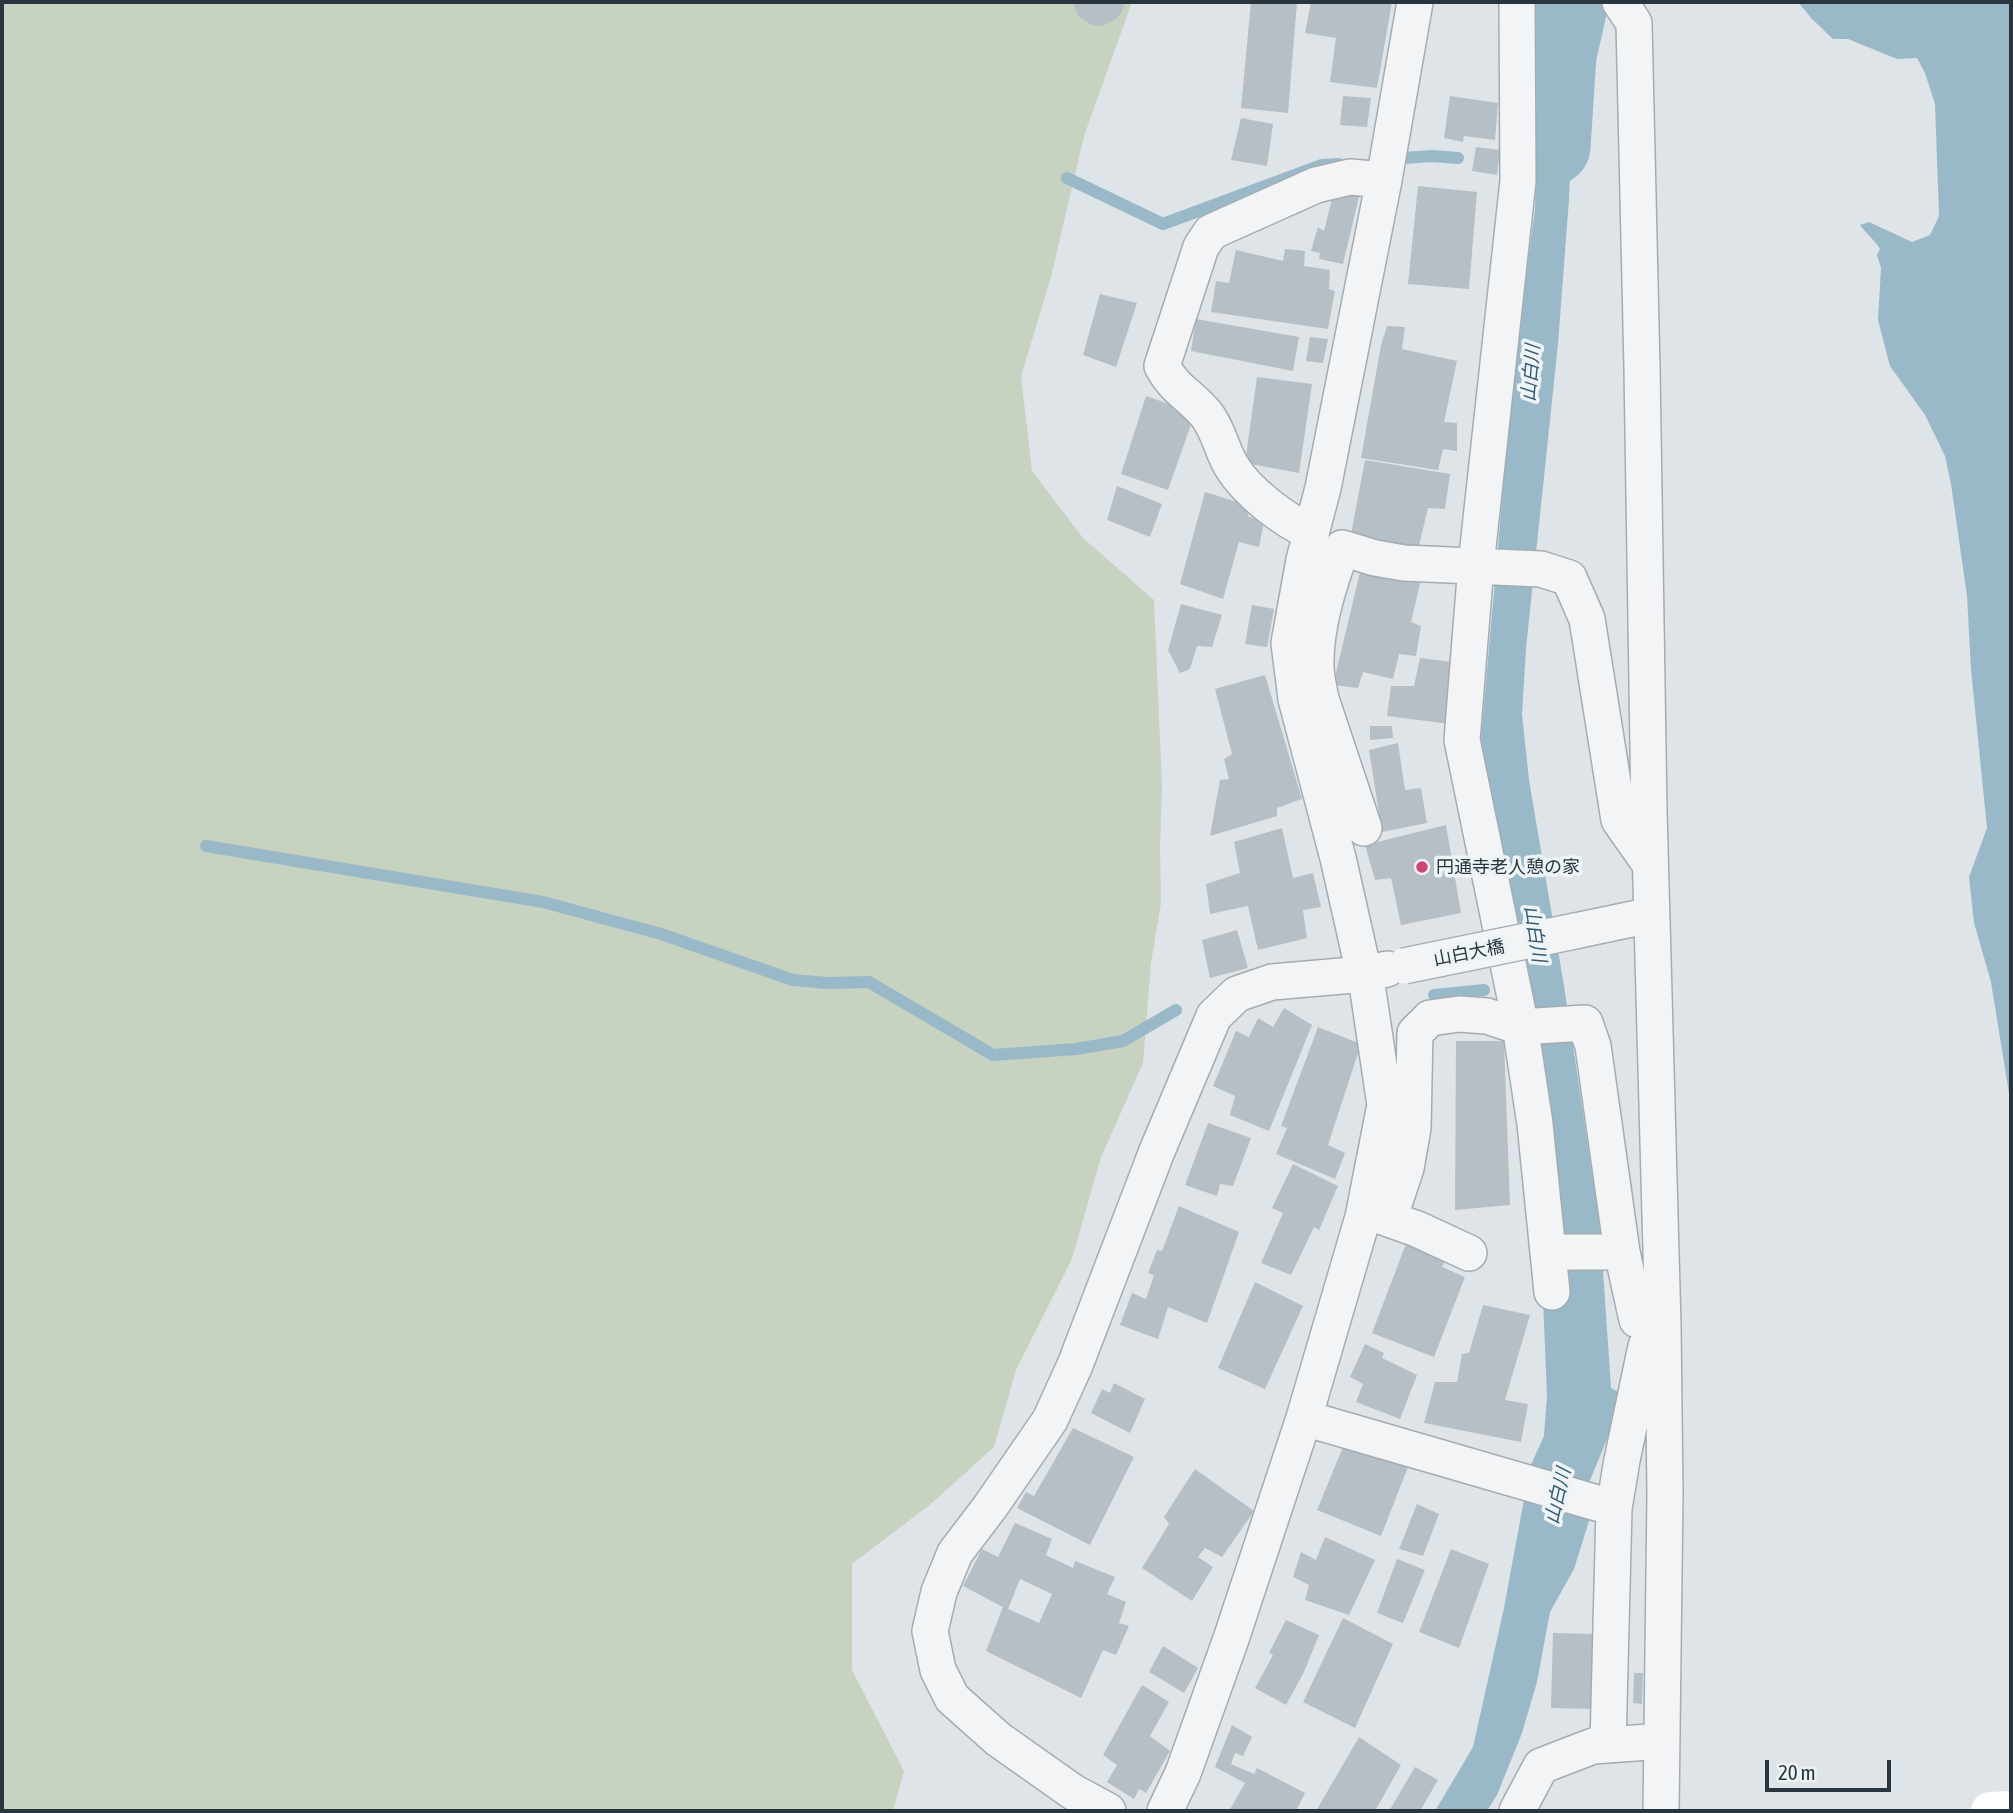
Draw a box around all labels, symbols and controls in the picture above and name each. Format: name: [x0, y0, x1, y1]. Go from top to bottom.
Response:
water label: 山白川: [1517, 344, 1545, 402]
place label: 円通寺老人憩の家: [1436, 856, 1580, 878]
marker: 円通寺老人憩の家: [1414, 859, 1430, 875]
water label: 山白川: [1519, 904, 1551, 964]
street label: 山白大橋: [1432, 936, 1506, 970]
water label: 山白川: [1540, 1466, 1576, 1526]
scale bar: [1768, 1746, 1894, 1790]
text: 20 m: [1778, 1760, 1816, 1784]

